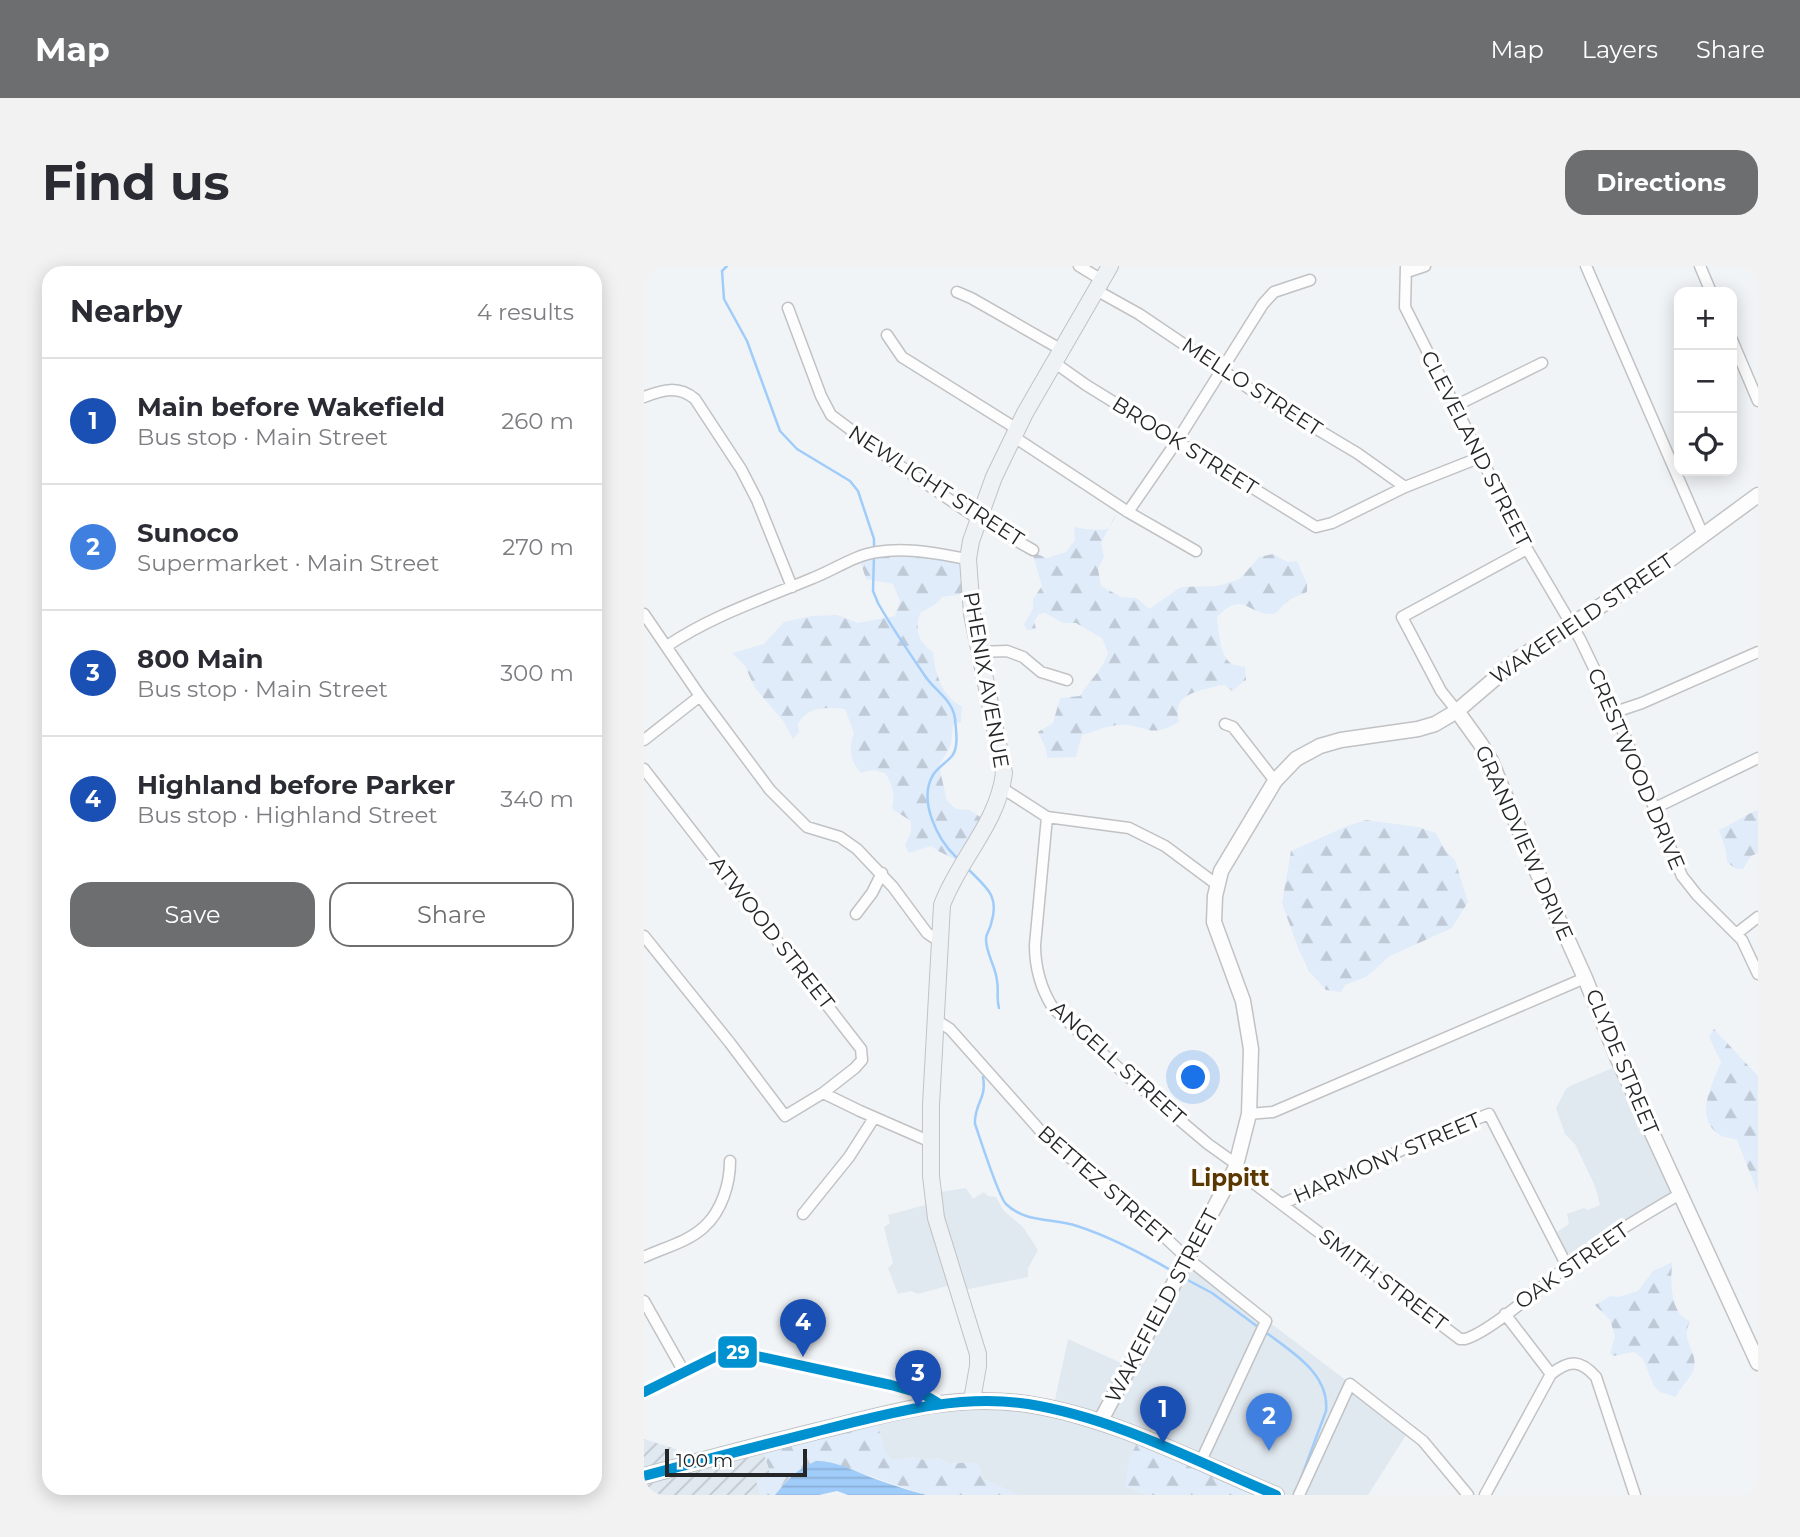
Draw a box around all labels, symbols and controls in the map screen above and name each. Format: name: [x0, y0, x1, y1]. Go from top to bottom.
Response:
text: Map: [35, 29, 110, 69]
text: Map: [1490, 35, 1544, 64]
text: Layers: [1582, 35, 1658, 64]
text: Share: [1696, 35, 1765, 64]
button: Directions: [1565, 150, 1758, 215]
text: Find us: [42, 153, 230, 212]
map controls: [1674, 287, 1737, 476]
button: +: [1674, 287, 1737, 350]
text: Nearby: [70, 293, 182, 330]
text: 4 results: [477, 298, 574, 326]
street label: MELLO STREET: [1178, 332, 1327, 441]
street label: CLEVELAND STREET: [1416, 346, 1537, 551]
button: −: [1674, 350, 1737, 413]
text: Main before Wakefield: [137, 391, 445, 423]
street label: BROOK STREET: [1108, 391, 1263, 500]
text: 1: [88, 407, 98, 435]
text: 260 m: [501, 407, 574, 435]
button: locate: [1674, 413, 1737, 476]
street label: NEWLIGHT STREET: [844, 420, 1028, 552]
text: Bus stop · Main Street: [137, 423, 388, 451]
text: Sunoco: [137, 517, 239, 549]
text: 2: [86, 533, 100, 561]
text: 270 m: [502, 533, 574, 561]
street label: WAKEFIELD STREET: [1485, 548, 1678, 689]
text: Supermarket · Main Street: [137, 549, 439, 577]
street label: PHENIX AVENUE: [959, 590, 1014, 770]
text: 800 Main: [137, 643, 264, 675]
text: 3: [86, 659, 100, 687]
text: 300 m: [500, 659, 574, 687]
street label: CRESTWOOD DRIVE: [1583, 664, 1690, 873]
text: Bus stop · Main Street: [137, 675, 388, 703]
street label: GRANDVIEW DRIVE: [1470, 741, 1579, 944]
text: Highland before Parker: [137, 769, 455, 801]
text: 4: [85, 785, 101, 813]
text: 340 m: [500, 785, 574, 813]
text: Bus stop · Highland Street: [137, 801, 438, 829]
street label: ATWOOD STREET: [705, 851, 840, 1014]
button: Save: [70, 882, 315, 947]
button: Share: [329, 882, 574, 947]
street label: CLYDE STREET: [1581, 985, 1664, 1138]
street label: ANGELL STREET: [1046, 996, 1191, 1130]
your location: [1176, 1060, 1210, 1094]
street label: HARMONY STREET: [1290, 1107, 1484, 1208]
street label: BETTEZ STREET: [1033, 1120, 1176, 1249]
district label: Lippitt: [1190, 1164, 1270, 1192]
street label: WAKEFIELD STREET: [1100, 1205, 1223, 1407]
street label: OAK STREET: [1510, 1217, 1633, 1314]
street label: SMITH STREET: [1314, 1223, 1452, 1336]
pin: 4: [780, 1299, 826, 1357]
line badge: 29: [717, 1335, 758, 1369]
text: 29: [726, 1341, 750, 1364]
pin: 3: [895, 1350, 941, 1408]
pin: 1: [1140, 1386, 1186, 1444]
pin: 2: [1246, 1393, 1292, 1451]
scale bar: [665, 1446, 807, 1478]
text: 100 m: [676, 1449, 733, 1472]

